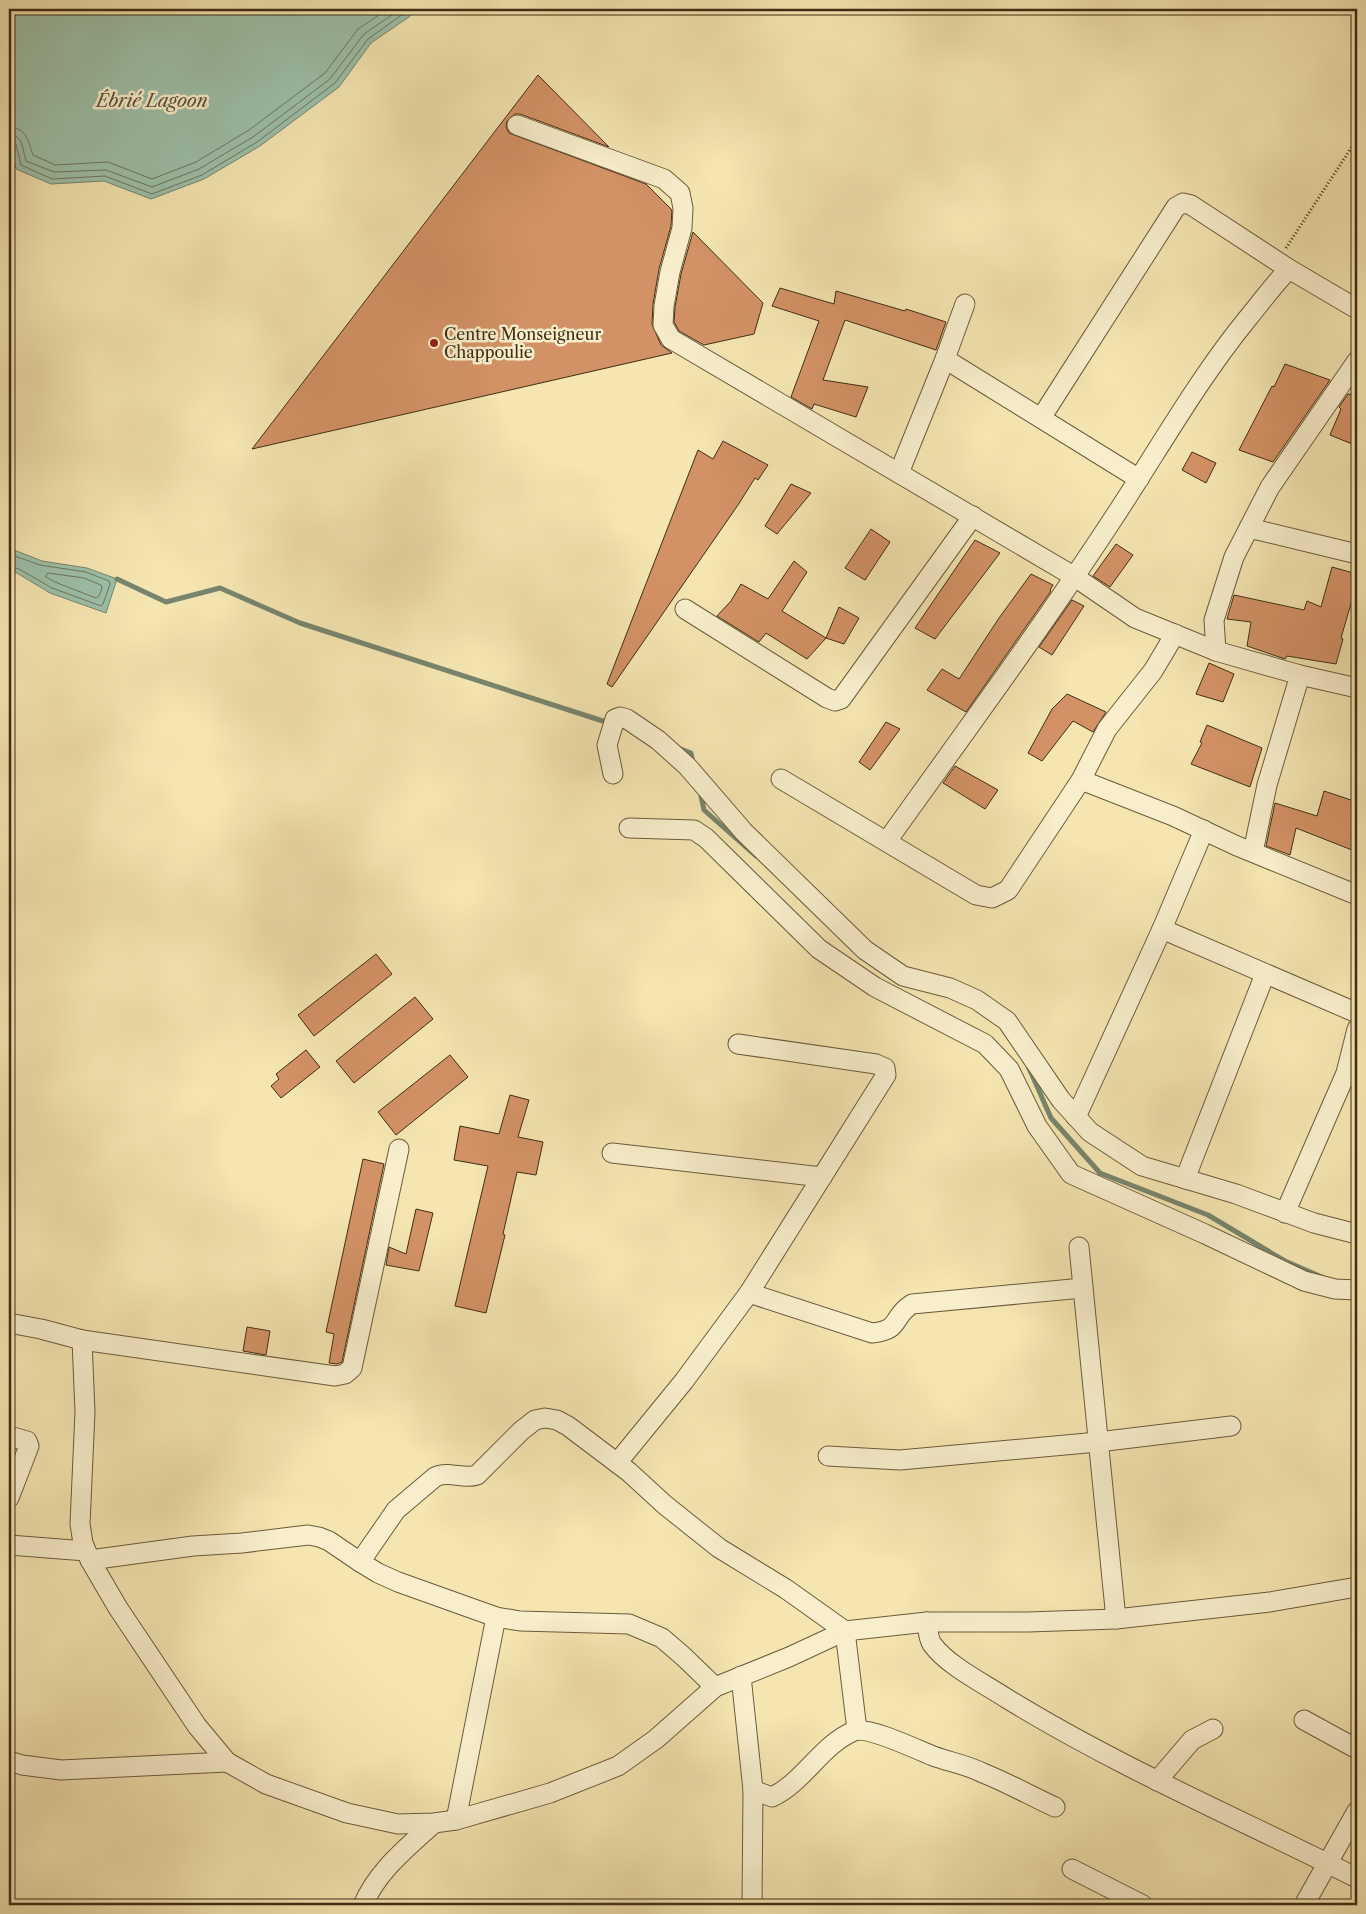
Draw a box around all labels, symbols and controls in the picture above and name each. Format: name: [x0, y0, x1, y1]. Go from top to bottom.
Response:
water label: Ébrié Lagoon: [94, 89, 208, 112]
place label: Centre Monseigneur Chappoulie: [444, 324, 601, 362]
marker: Centre Monseigneur Chappoulie: [428, 337, 440, 349]

